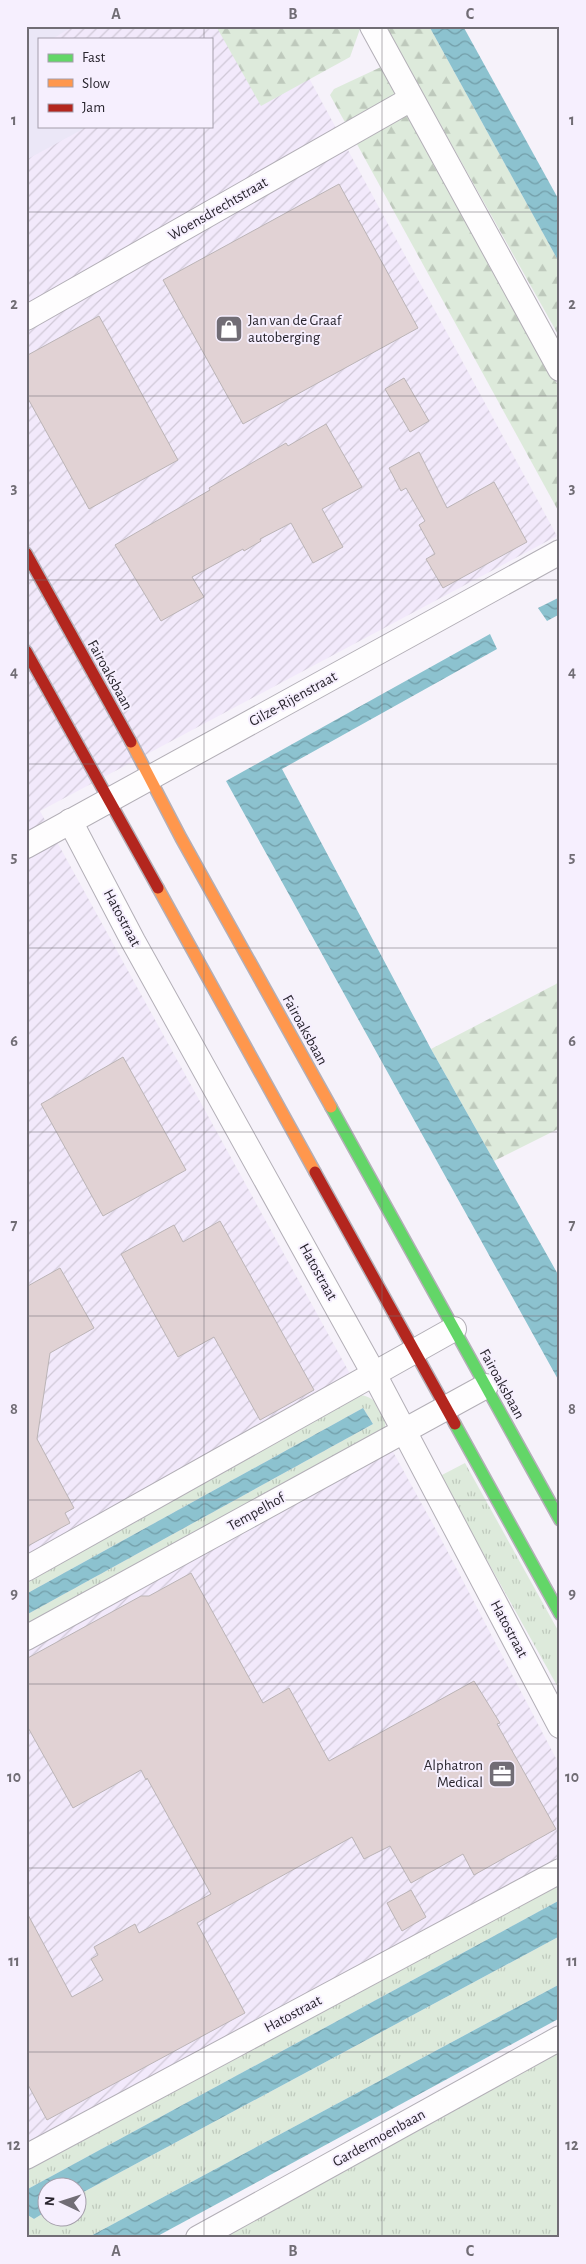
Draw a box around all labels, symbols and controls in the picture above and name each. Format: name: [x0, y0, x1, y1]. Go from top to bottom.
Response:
text: A: [111, 6, 121, 22]
text: B: [288, 6, 298, 22]
text: C: [466, 6, 475, 22]
legend: [38, 38, 212, 128]
text: Fast: [82, 50, 106, 65]
text: Slow: [82, 76, 110, 91]
text: Jam: [82, 100, 105, 115]
text: 1: [11, 112, 17, 128]
text: 1: [569, 112, 575, 128]
street label: Woensdrechtstraat: [166, 174, 270, 243]
text: 2: [10, 296, 18, 312]
text: 2: [568, 296, 576, 312]
place label: Jan van de Graaf autoberging: [248, 313, 343, 345]
shop icon: Jan van de Graaf autoberging: [214, 314, 244, 344]
text: 3: [11, 480, 18, 496]
text: 3: [569, 480, 576, 496]
street label: Fairoaksbaan: [85, 638, 135, 712]
text: 4: [10, 664, 18, 680]
text: 4: [568, 664, 576, 680]
street label: Gilze-Rijenstraat: [247, 669, 340, 729]
text: 5: [11, 849, 18, 865]
text: 5: [569, 849, 576, 865]
street label: Hatostraat: [101, 887, 143, 949]
street label: Fairoaksbaan: [280, 993, 330, 1067]
text: 6: [10, 1033, 18, 1049]
text: 6: [568, 1033, 576, 1049]
text: 7: [11, 1217, 18, 1233]
text: 7: [569, 1217, 576, 1233]
street label: Hatostraat: [296, 1241, 340, 1303]
street label: Fairoaksbaan: [477, 1347, 527, 1421]
text: 8: [10, 1401, 18, 1417]
text: 8: [568, 1401, 576, 1417]
street label: Tempelhof: [225, 1489, 288, 1534]
text: 9: [10, 1585, 18, 1601]
text: 9: [568, 1585, 576, 1601]
street label: Hatostraat: [488, 1598, 530, 1660]
place label: Alphatron Medical: [424, 1758, 483, 1790]
office icon: Alphatron Medical: [487, 1759, 517, 1789]
text: 10: [7, 1769, 21, 1785]
text: 10: [565, 1769, 579, 1785]
text: 11: [8, 1953, 20, 1969]
text: 11: [566, 1953, 578, 1969]
street label: Hatostraat: [262, 1993, 324, 2035]
street label: Gardermoenbaan: [330, 2106, 428, 2170]
text: 12: [7, 2137, 21, 2153]
text: 12: [565, 2137, 579, 2153]
north arrow: [38, 2176, 88, 2226]
text: N: [43, 2196, 57, 2207]
text: A: [111, 2243, 121, 2259]
text: B: [288, 2243, 298, 2259]
text: C: [466, 2243, 475, 2259]

